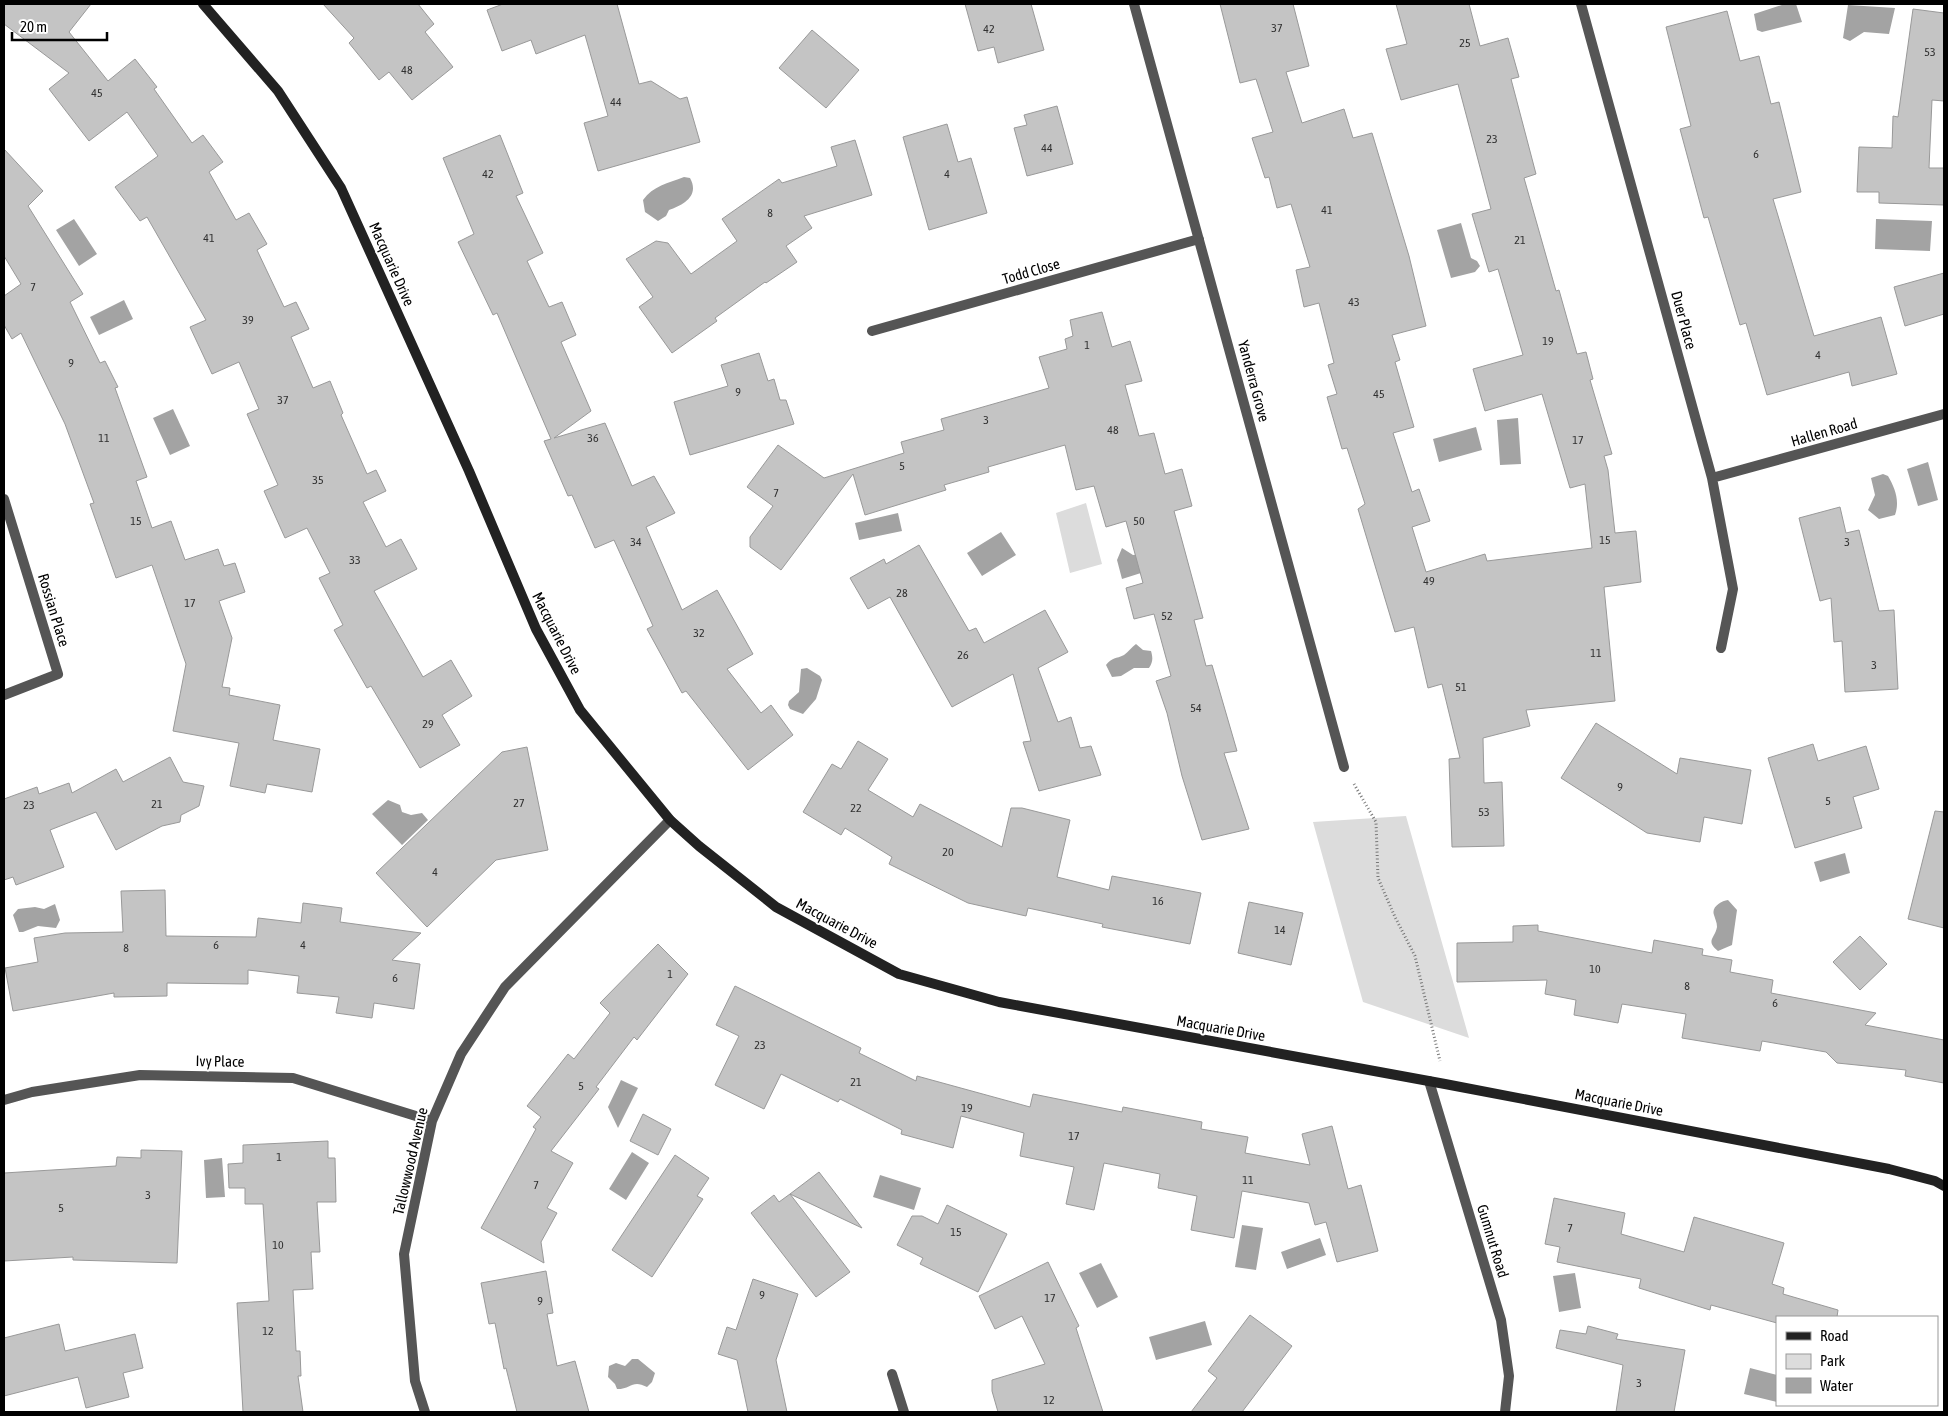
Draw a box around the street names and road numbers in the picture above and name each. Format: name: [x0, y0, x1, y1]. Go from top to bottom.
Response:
street label: Macquarie Drive: [366, 220, 418, 309]
street label: Todd Close: [1000, 255, 1062, 287]
street label: Duer Place: [1668, 289, 1700, 351]
street label: Yanderra Grove: [1235, 338, 1273, 424]
street label: Hallen Road: [1789, 414, 1859, 450]
street label: Rossian Place: [35, 571, 73, 649]
street label: Macquarie Drive: [529, 589, 585, 677]
street label: Macquarie Drive: [793, 894, 881, 952]
street label: Macquarie Drive: [1175, 1012, 1267, 1044]
street label: Ivy Place: [195, 1052, 245, 1070]
street label: Macquarie Drive: [1573, 1085, 1665, 1119]
street label: Tallowwood Avenue: [389, 1105, 431, 1216]
street label: Gumnut Road: [1474, 1202, 1512, 1280]

